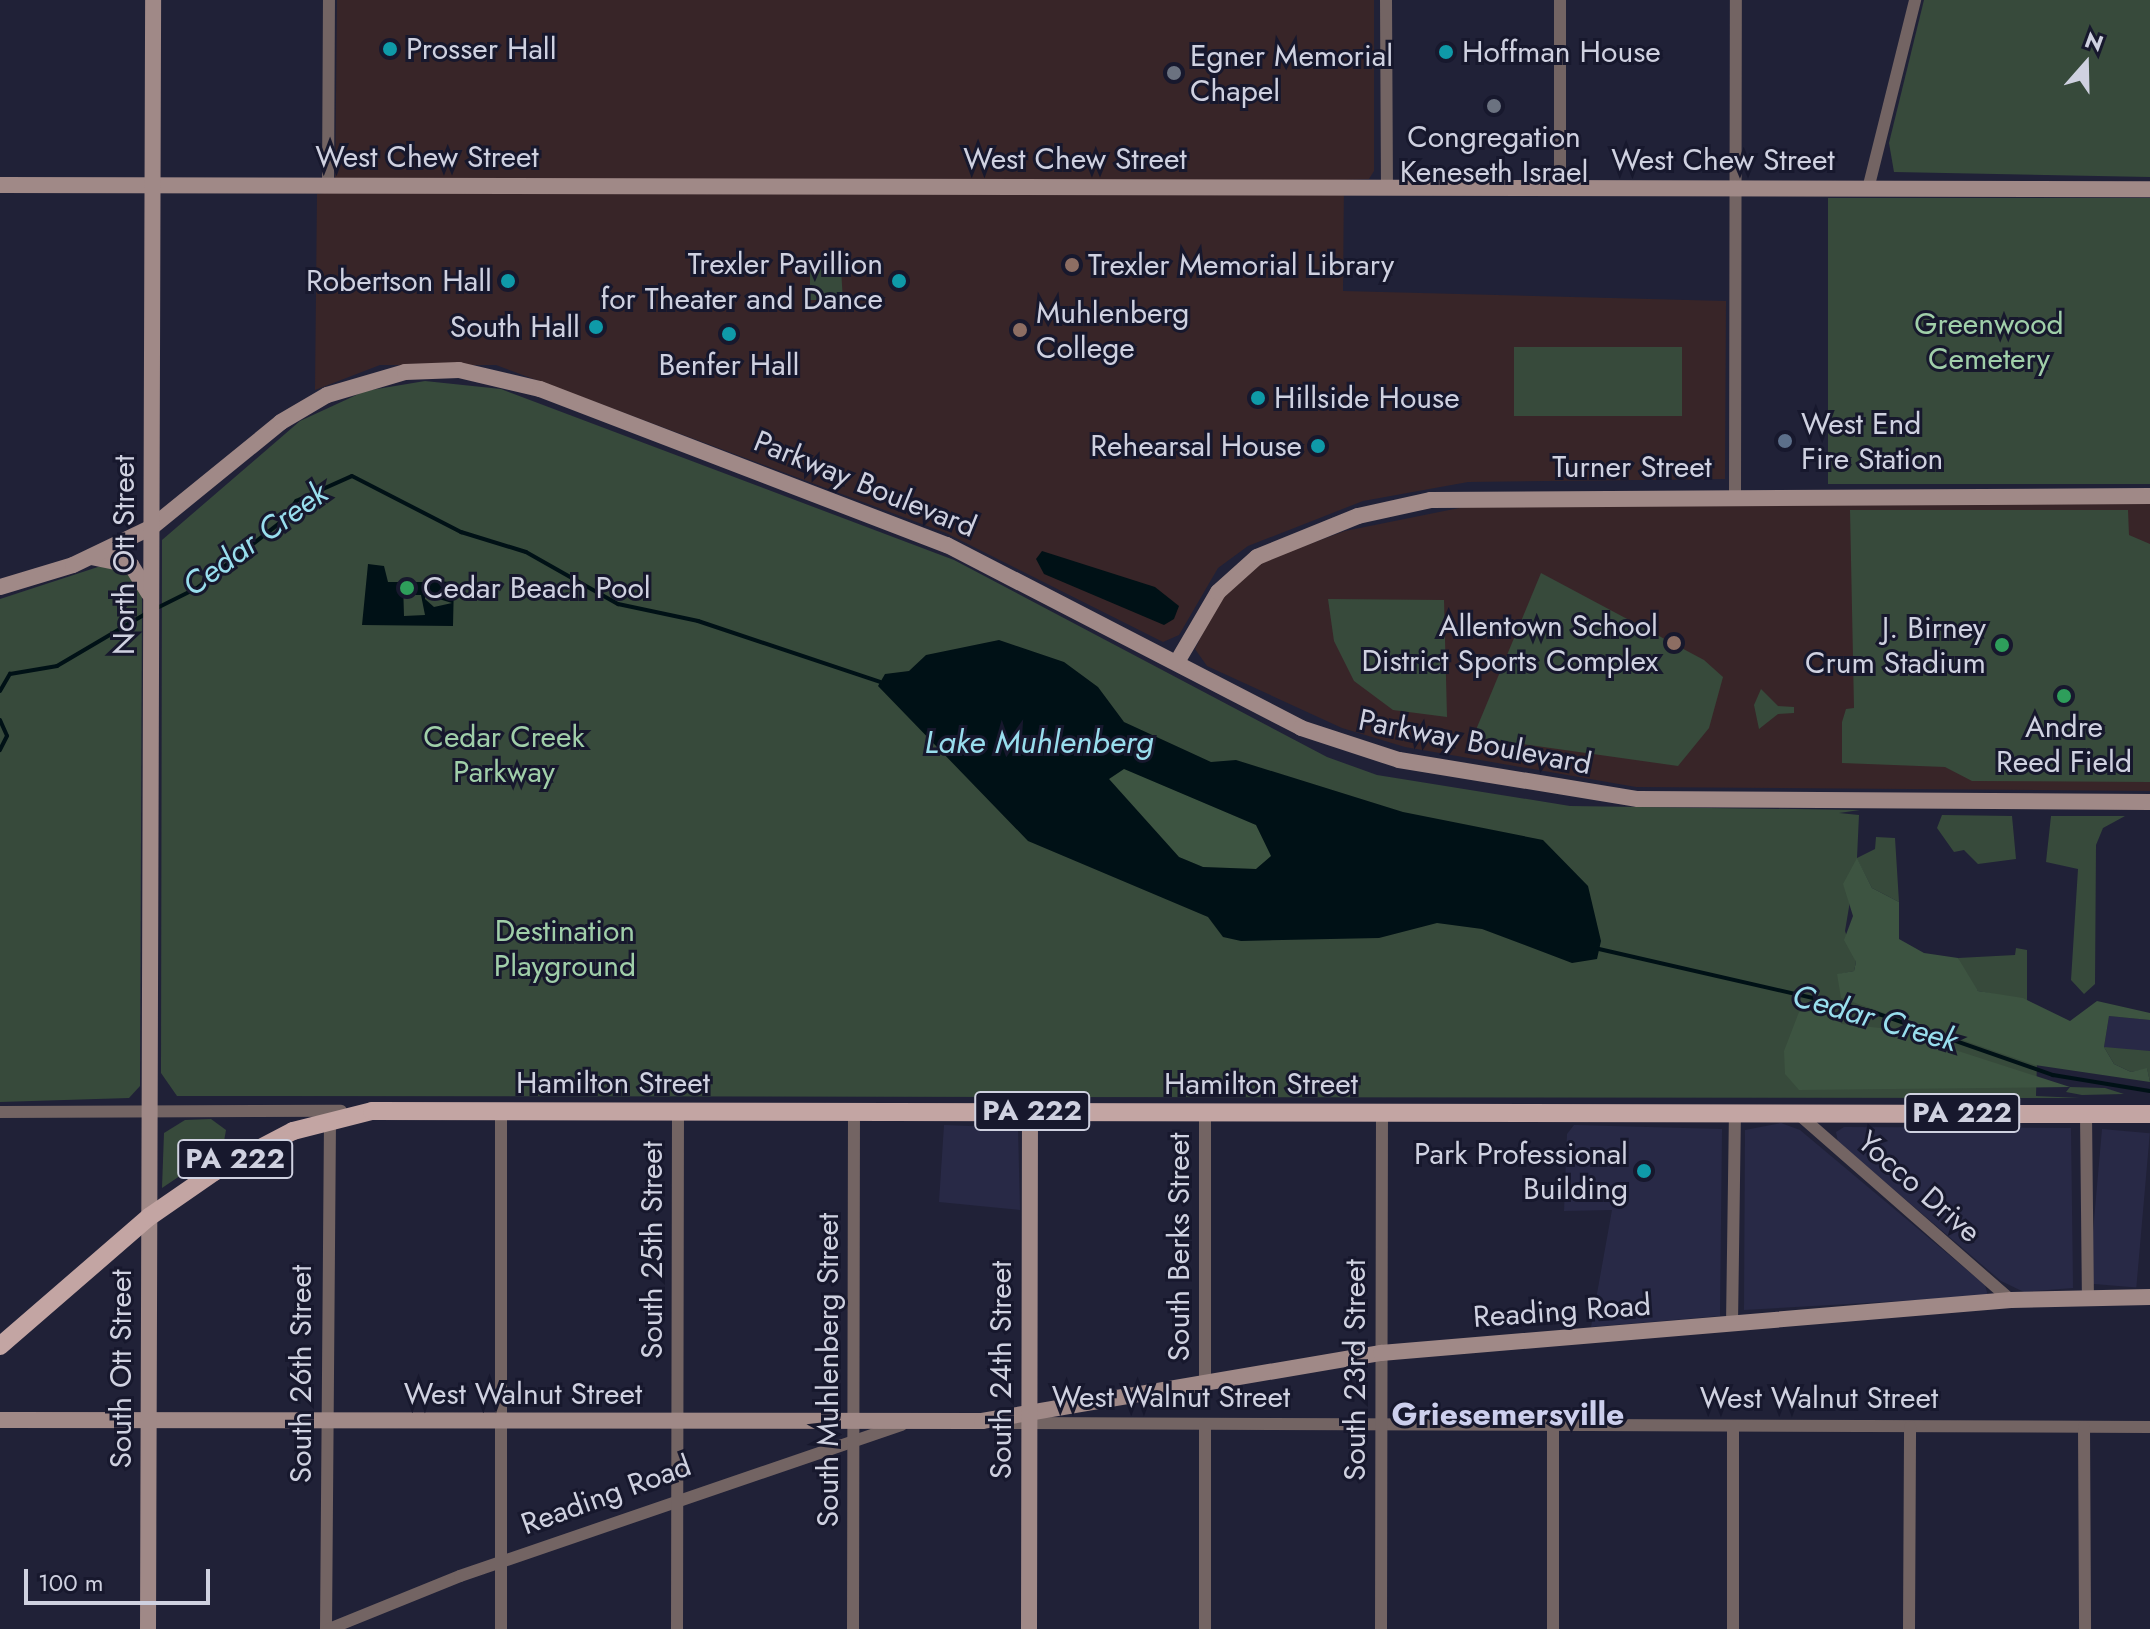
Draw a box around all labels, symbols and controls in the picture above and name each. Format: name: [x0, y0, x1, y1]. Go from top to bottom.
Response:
text: N: [2081, 23, 2108, 59]
north arrow: [2046, 24, 2126, 104]
place label: Prosser Hall: [406, 31, 557, 67]
place label: Hoffman House: [1462, 34, 1661, 70]
place label: Egner Memorial Chapel: [1190, 38, 1393, 108]
marker: Prosser Hall: [381, 40, 399, 58]
marker: Hoffman House: [1437, 43, 1455, 61]
marker: Egner Memorial Chapel: [1165, 64, 1183, 82]
marker: Congregation Keneseth Israel: [1485, 97, 1503, 115]
place label: Congregation Keneseth Israel: [1400, 119, 1588, 190]
street label: West Chew Street: [315, 139, 539, 175]
street label: West Chew Street: [963, 141, 1187, 177]
street label: West Chew Street: [1611, 142, 1835, 178]
place label: Trexler Pavillion for Theater and Dance: [601, 246, 883, 316]
place label: Trexler Memorial Library: [1088, 247, 1394, 283]
marker: Trexler Memorial Library: [1063, 256, 1081, 274]
place label: Robertson Hall: [306, 263, 492, 299]
marker: Robertson Hall: [499, 272, 517, 290]
marker: Trexler Pavillion for Theater and Dance: [890, 272, 908, 290]
place label: Muhlenberg College: [1036, 295, 1189, 366]
park label: Greenwood Cemetery: [1914, 306, 2064, 376]
place label: South Hall: [450, 309, 580, 345]
marker: South Hall: [587, 318, 605, 336]
marker: Muhlenberg College: [1011, 321, 1029, 339]
marker: Benfer Hall: [720, 325, 738, 343]
place label: Benfer Hall: [659, 347, 799, 383]
place label: Hillside House: [1274, 380, 1460, 416]
marker: Hillside House: [1249, 389, 1267, 407]
place label: West End Fire Station: [1801, 406, 1943, 476]
street label: Parkway Boulevard: [749, 423, 981, 545]
place label: Rehearsal House: [1090, 428, 1302, 464]
marker: West End Fire Station: [1776, 432, 1794, 450]
marker: Rehearsal House: [1309, 437, 1327, 455]
street label: Turner Street: [1552, 449, 1712, 485]
street label: North Ott Street: [106, 455, 142, 655]
water label: Cedar Creek: [175, 473, 335, 605]
place label: Cedar Beach Pool: [423, 570, 651, 606]
marker: Cedar Beach Pool: [398, 579, 416, 597]
place label: Allentown School District Sports Complex: [1361, 608, 1658, 678]
place label: J. Birney Crum Stadium: [1805, 610, 1986, 680]
marker: Allentown School District Sports Complex: [1665, 634, 1683, 652]
marker: J. Birney Crum Stadium: [1993, 636, 2011, 654]
marker: Andre Reed Field: [2055, 687, 2073, 705]
street label: Parkway Boulevard: [1355, 702, 1595, 782]
place label: Andre Reed Field: [1996, 709, 2132, 780]
park label: Cedar Creek Parkway: [423, 719, 585, 790]
water label: Lake Muhlenberg: [924, 723, 1154, 761]
park label: Destination Playground: [494, 913, 636, 984]
water label: Cedar Creek: [1788, 976, 1962, 1060]
street label: Hamilton Street: [516, 1065, 710, 1101]
street label: Hamilton Street: [1164, 1066, 1358, 1102]
road number: PA 222: [974, 1087, 1090, 1135]
road number: PA 222: [1904, 1089, 2020, 1137]
street label: Yocco Drive: [1850, 1124, 1988, 1250]
street label: South Berks Street: [1161, 1133, 1197, 1361]
road number: PA 222: [177, 1135, 293, 1183]
place label: Park Professional Building: [1414, 1136, 1628, 1206]
street label: South 25th Street: [634, 1141, 670, 1359]
marker: Park Professional Building: [1635, 1162, 1653, 1180]
street label: South Muhlenberg Street: [810, 1213, 846, 1527]
street label: South 23rd Street: [1337, 1259, 1373, 1481]
street label: South 24th Street: [983, 1261, 1019, 1479]
street label: South 26th Street: [283, 1265, 319, 1483]
street label: South Ott Street: [103, 1269, 139, 1469]
street label: Reading Road: [1472, 1287, 1652, 1335]
street label: West Walnut Street: [404, 1376, 642, 1412]
street label: West Walnut Street: [1052, 1379, 1290, 1415]
street label: West Walnut Street: [1700, 1380, 1938, 1416]
district label: Griesemersville: [1392, 1395, 1624, 1433]
street label: Reading Road: [516, 1448, 696, 1542]
scale bar: [28, 1553, 214, 1603]
text: 100 m: [38, 1565, 104, 1600]

